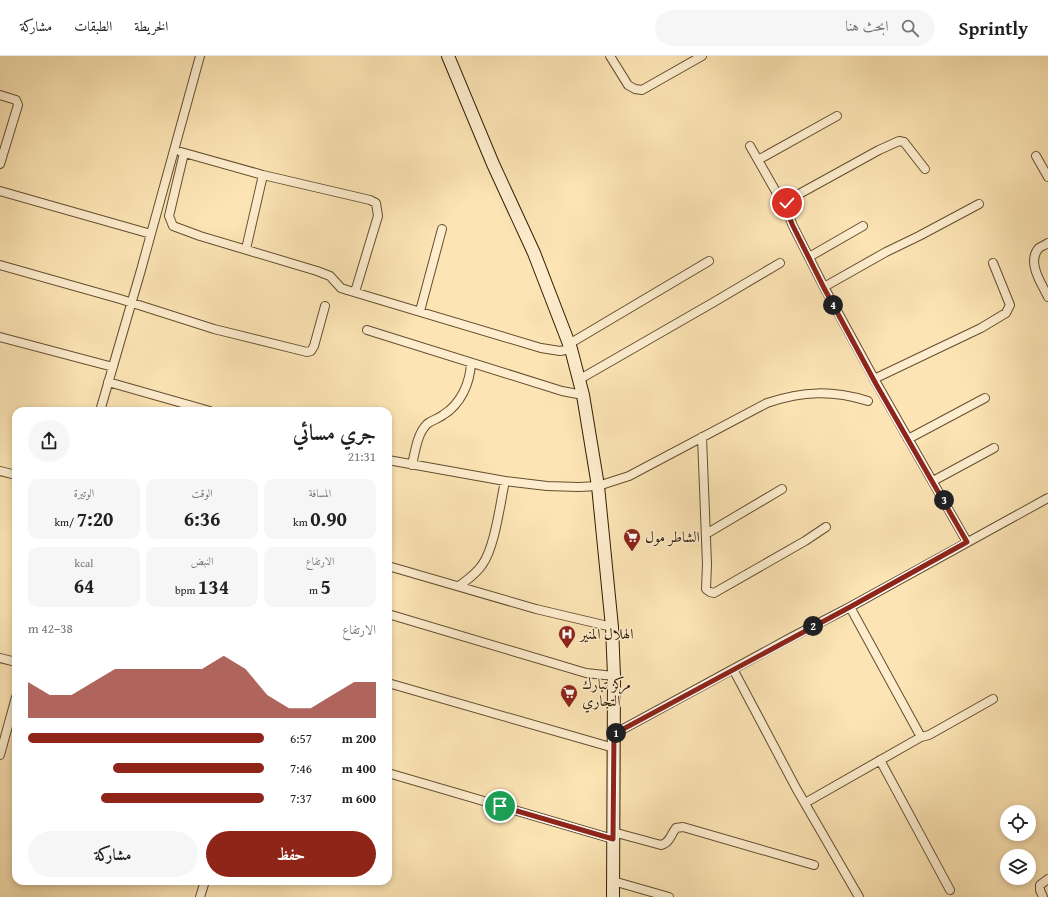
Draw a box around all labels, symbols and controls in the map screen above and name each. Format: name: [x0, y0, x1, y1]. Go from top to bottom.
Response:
search box: [655, 10, 935, 46]
text: Sprintly: [959, 14, 1028, 42]
text: ابحث هنا: [845, 15, 889, 36]
text: مشاركة: [20, 16, 52, 36]
text: الطبقات: [74, 16, 112, 36]
text: الخريطة: [134, 16, 168, 36]
icon: search: [899, 17, 921, 39]
pin: [770, 186, 804, 220]
icon: check: [776, 192, 798, 214]
pin: 4: [823, 295, 843, 315]
text: 4: [830, 297, 836, 313]
text: جري مسائي: [293, 416, 376, 448]
button: share: [28, 420, 70, 462]
text: 21:31: [348, 447, 376, 466]
text: الوتيرة: [74, 485, 94, 501]
text: الوقت: [191, 485, 213, 501]
text: المسافة: [309, 485, 331, 501]
pin: 3: [934, 490, 954, 510]
text: 3: [941, 492, 947, 508]
text: 7:20: [77, 504, 113, 533]
text: 6:36: [184, 504, 220, 533]
text: 0.90: [310, 504, 347, 533]
text: /km: [55, 514, 77, 530]
text: km: [293, 514, 310, 530]
place label: الشاطر مول: [645, 526, 700, 547]
supermarket icon: الشاطر مول: [622, 527, 642, 552]
text: النبض: [191, 553, 213, 569]
text: الارتفاع: [306, 553, 334, 569]
text: kcal: [75, 555, 93, 571]
text: 64: [74, 571, 94, 600]
text: 134: [198, 572, 229, 601]
text: 5: [321, 572, 331, 601]
text: bpm: [175, 582, 198, 598]
text: m: [309, 582, 321, 598]
pin: 2: [803, 616, 823, 636]
text: 2: [810, 618, 816, 634]
text: 38–42 m: [28, 619, 73, 638]
text: الارتفاع: [342, 620, 376, 639]
place label: الهلال المنير: [578, 623, 633, 644]
hospital icon: الهلال المنير: [557, 624, 577, 649]
place label: مركز تبارك التجاري: [582, 673, 631, 713]
supermarket icon: مركز تبارك التجاري: [559, 683, 579, 708]
pin: 1: [606, 723, 626, 743]
text: 1: [613, 725, 619, 741]
text: 6:57: [290, 729, 312, 748]
text: 200 m: [342, 729, 376, 748]
text: 7:46: [290, 759, 312, 778]
text: 400 m: [342, 759, 376, 778]
text: 7:37: [290, 789, 312, 808]
text: 600 m: [342, 789, 376, 808]
pin: [483, 789, 517, 823]
icon: arrive: [489, 795, 511, 817]
map controls: [1000, 805, 1036, 885]
button: locate: [1000, 805, 1036, 841]
button: مشاركة: [28, 831, 198, 877]
button: حفظ: [206, 831, 376, 877]
button: layers: [1000, 849, 1036, 885]

